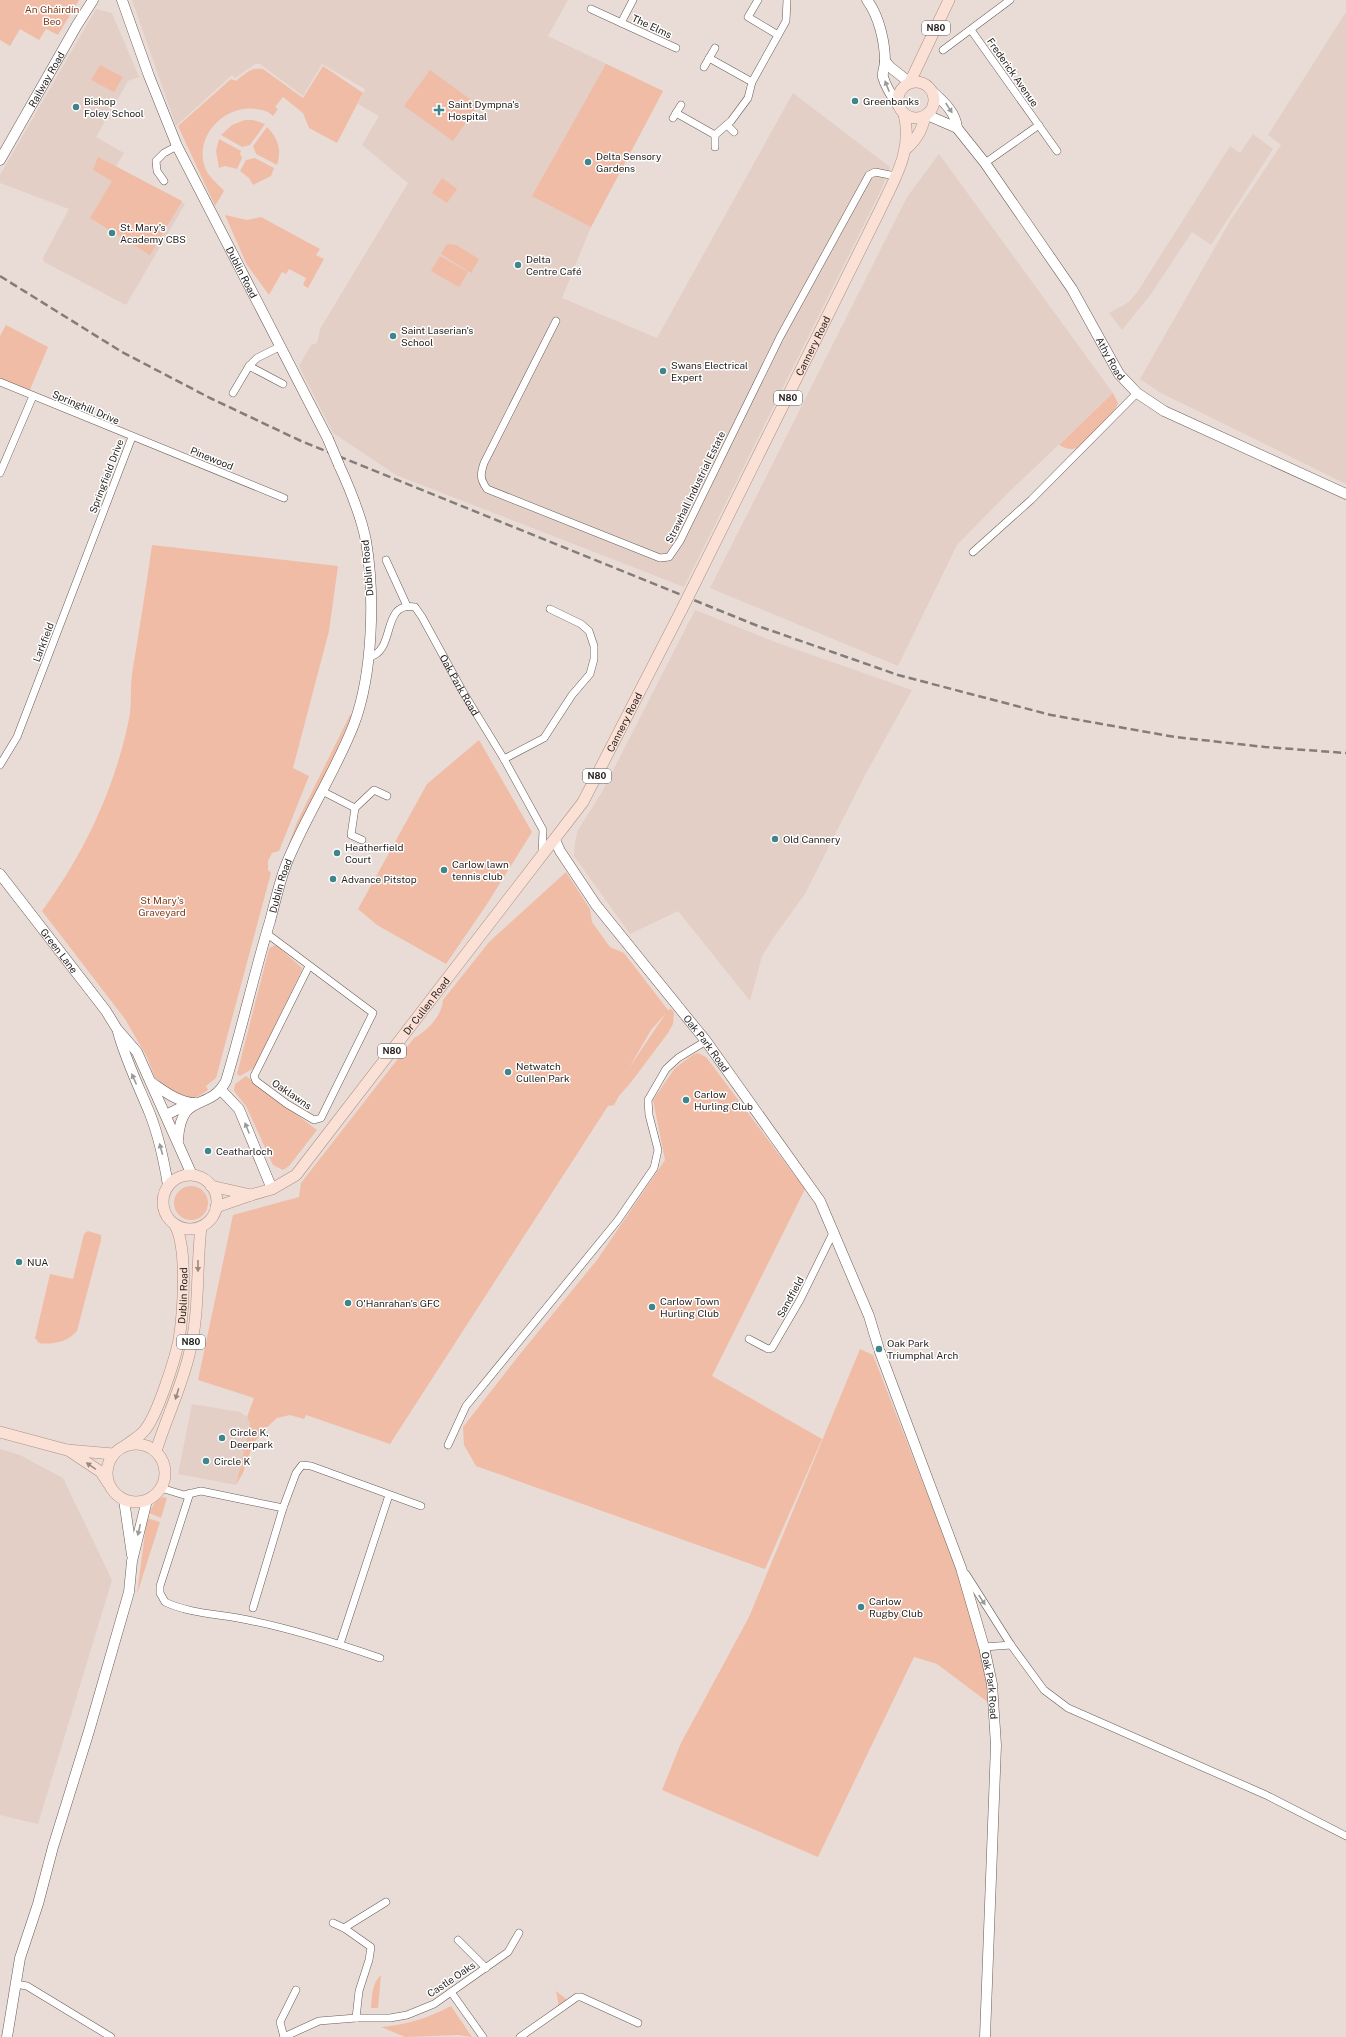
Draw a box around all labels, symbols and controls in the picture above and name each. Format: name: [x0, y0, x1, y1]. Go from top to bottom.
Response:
park label: An Gháirdín Beo: [25, 3, 80, 27]
street label: The Elms: [630, 12, 674, 40]
road number: N80: [922, 21, 950, 35]
street label: Frederick Avenue: [985, 35, 1041, 109]
street label: Railway Road: [25, 49, 67, 109]
one-way arrow: [883, 79, 889, 91]
place label: Bishop Foley School: [84, 95, 144, 119]
place label: Greenbanks: [863, 95, 919, 107]
marker: Greenbanks: [850, 96, 860, 106]
place label: Saint Dympna's Hospital: [448, 98, 519, 122]
marker: Bishop Foley School: [71, 102, 81, 112]
one-way arrow: [945, 103, 953, 113]
marker: Saint Dympna's Hospital: [433, 104, 445, 116]
place label: Delta Sensory Gardens: [596, 150, 662, 174]
marker: Delta Sensory Gardens: [583, 157, 593, 167]
place label: St. Mary's Academy CBS: [120, 221, 186, 245]
marker: St. Mary's Academy CBS: [107, 228, 117, 238]
street label: Dublin Road: [224, 244, 260, 300]
place label: Delta Centre Café: [526, 253, 582, 277]
marker: Delta Centre Café: [513, 260, 523, 270]
street label: Cannery Road: [793, 314, 832, 378]
place label: Saint Laserian's School: [401, 324, 473, 348]
marker: Saint Laserian's School: [388, 331, 398, 341]
street label: Athy Road: [1094, 335, 1128, 383]
place label: Swans Electrical Expert: [671, 359, 748, 383]
marker: Swans Electrical Expert: [658, 366, 668, 376]
street label: Springhill Drive: [51, 387, 122, 427]
road number: N80: [774, 391, 802, 405]
street label: Strawhall Industrial Estate: [663, 429, 728, 545]
street label: Springfield Drive: [86, 437, 126, 515]
street label: Pinewood: [189, 444, 235, 472]
street label: Dublin Road: [359, 539, 375, 597]
street label: Larkfield: [30, 621, 56, 663]
street label: Oak Park Road: [438, 652, 482, 718]
street label: Cannery Road: [604, 690, 644, 754]
road number: N80: [583, 769, 611, 783]
place label: Old Cannery: [783, 833, 841, 845]
marker: Old Cannery: [770, 834, 780, 844]
place label: Heatherfield Court: [345, 841, 403, 865]
marker: Heatherfield Court: [332, 848, 342, 858]
street label: Dublin Road: [266, 857, 294, 914]
place label: Carlow lawn tennis club: [452, 858, 509, 882]
marker: Carlow lawn tennis club: [439, 865, 449, 875]
place label: Advance Pitstop: [341, 873, 417, 885]
marker: Advance Pitstop: [328, 874, 338, 884]
park label: St Mary's Graveyard: [138, 894, 186, 918]
street label: Green Lane: [38, 926, 81, 976]
street label: Dr Cullen Road: [400, 975, 452, 1037]
street label: Oak Park Road: [681, 1012, 732, 1074]
road number: N80: [378, 1044, 406, 1058]
place label: Netwatch Cullen Park: [516, 1060, 570, 1084]
marker: Netwatch Cullen Park: [503, 1067, 513, 1077]
one-way arrow: [131, 1072, 137, 1084]
street label: Oaklawns: [270, 1076, 314, 1112]
place label: Carlow Hurling Club: [694, 1088, 753, 1112]
marker: Carlow Hurling Club: [681, 1095, 691, 1105]
one-way arrow: [243, 1121, 249, 1133]
one-way arrow: [158, 1143, 164, 1155]
place label: Ceatharloch: [216, 1145, 273, 1157]
marker: Ceatharloch: [203, 1146, 213, 1156]
place label: NUA: [27, 1256, 48, 1268]
marker: NUA: [14, 1257, 24, 1267]
one-way arrow: [195, 1260, 201, 1273]
street label: Dublin Road: [175, 1267, 189, 1324]
street label: Sandfield: [774, 1274, 806, 1319]
place label: Carlow Town Hurling Club: [660, 1295, 719, 1319]
place label: O'Hanrahan's GFC: [356, 1297, 440, 1309]
marker: O'Hanrahan's GFC: [343, 1298, 353, 1308]
marker: Carlow Town Hurling Club: [647, 1302, 657, 1312]
road number: N80: [177, 1335, 205, 1349]
place label: Oak Park Triumphal Arch: [887, 1337, 959, 1361]
marker: Oak Park Triumphal Arch: [874, 1344, 884, 1354]
one-way arrow: [174, 1388, 180, 1400]
place label: Circle K, Deerpark: [230, 1426, 274, 1450]
marker: Circle K, Deerpark: [217, 1433, 227, 1443]
place label: Circle K: [214, 1455, 250, 1467]
marker: Circle K: [201, 1456, 211, 1466]
one-way arrow: [86, 1462, 97, 1470]
one-way arrow: [136, 1524, 142, 1537]
one-way arrow: [979, 1594, 986, 1606]
place label: Carlow Rugby Club: [869, 1595, 923, 1619]
marker: Carlow Rugby Club: [856, 1602, 866, 1612]
street label: Oak Park Road: [979, 1650, 1000, 1720]
street label: Castle Oaks: [425, 1959, 477, 1999]

